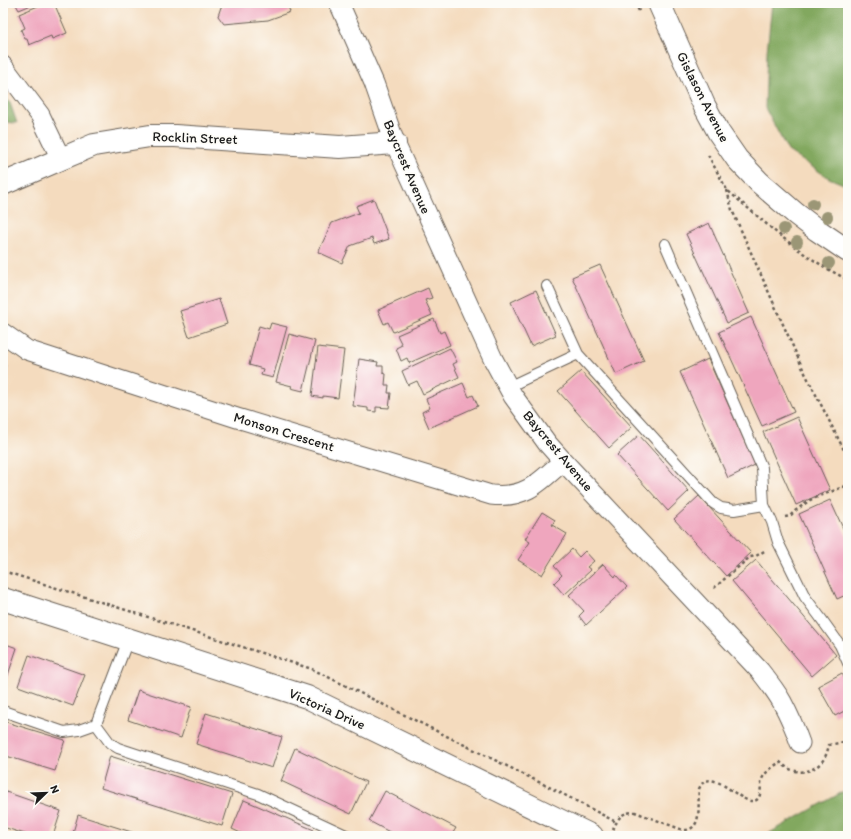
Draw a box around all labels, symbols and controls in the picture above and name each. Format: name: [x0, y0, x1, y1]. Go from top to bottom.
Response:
street label: Gislason Avenue: [673, 49, 733, 145]
street label: Baycrest Avenue: [380, 117, 435, 217]
street label: Rocklin Street: [152, 128, 238, 148]
street label: Baycrest Avenue: [519, 407, 597, 495]
street label: Monson Crescent: [232, 409, 336, 455]
street label: Victoria Drive: [286, 685, 368, 734]
north arrow: [26, 773, 66, 813]
text: N: [47, 783, 62, 795]

